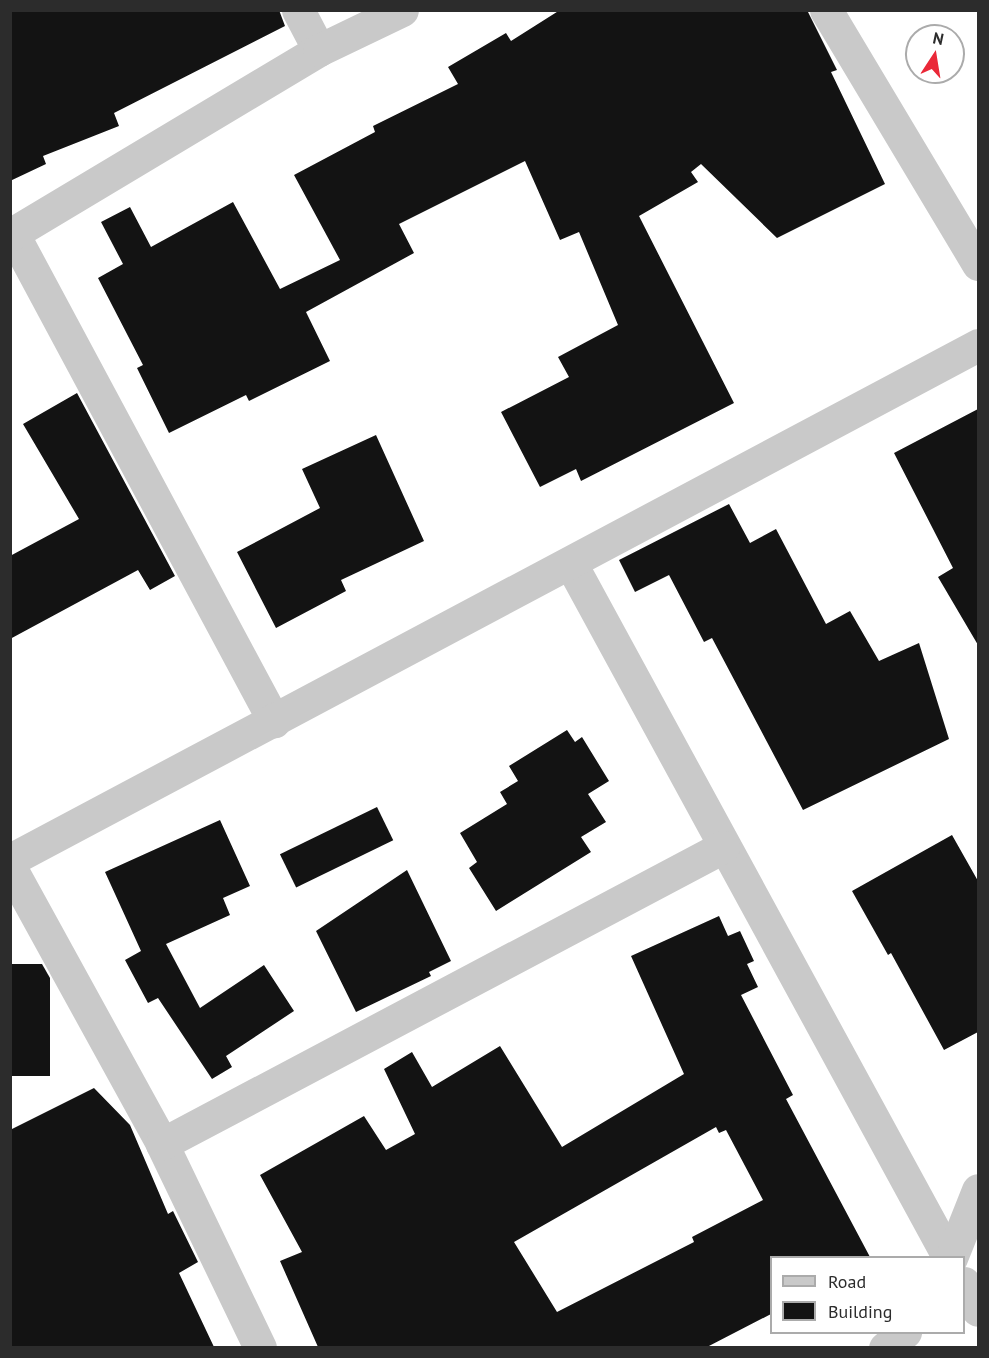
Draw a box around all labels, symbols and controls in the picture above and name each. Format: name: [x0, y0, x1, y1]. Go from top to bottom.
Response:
north arrow: [905, 24, 965, 84]
text: N: [931, 27, 946, 49]
legend: [770, 1256, 965, 1334]
text: Road: [828, 1270, 866, 1293]
text: Building: [828, 1300, 892, 1323]

